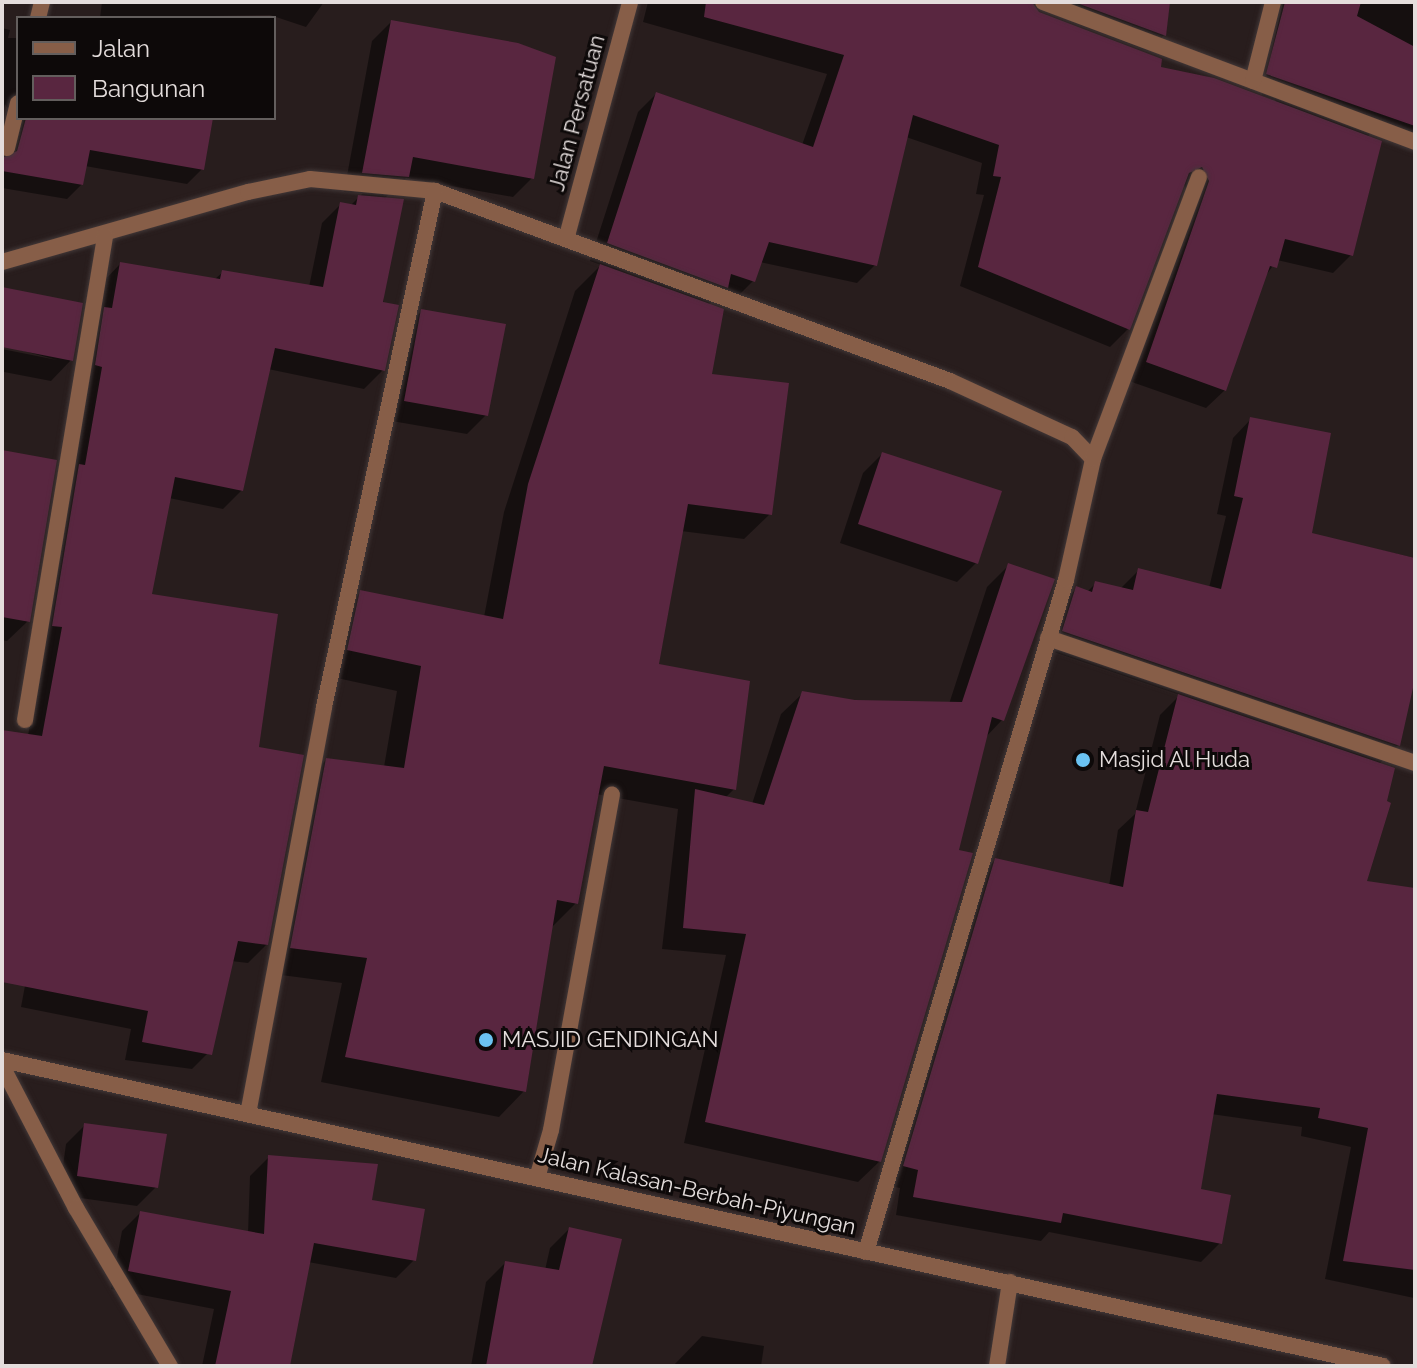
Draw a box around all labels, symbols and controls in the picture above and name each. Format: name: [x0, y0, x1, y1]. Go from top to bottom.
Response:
legend: [16, 16, 276, 120]
street label: Jalan Persatuan: [543, 32, 611, 194]
text: Jalan: [92, 34, 150, 63]
text: Bangunan: [92, 74, 205, 103]
place label: Masjid Al Huda: [1099, 747, 1251, 773]
marker: Masjid Al Huda: [1074, 751, 1092, 769]
place label: MASJID GENDINGAN: [502, 1027, 719, 1053]
marker: MASJID GENDINGAN: [477, 1031, 495, 1049]
street label: Jalan Kalasan-Berbah-Piyungan: [536, 1142, 858, 1240]

